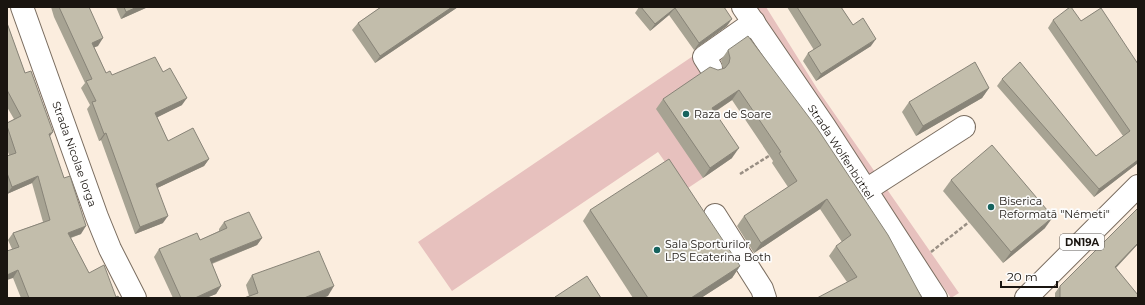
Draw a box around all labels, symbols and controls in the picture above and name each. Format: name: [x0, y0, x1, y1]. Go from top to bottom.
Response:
street label: Strada Nicolae Iorga: [49, 99, 100, 209]
street label: Strada Wolfenbüttel: [805, 102, 877, 202]
place label: Raza de Soare: [694, 107, 772, 121]
marker: Raza de Soare: [681, 109, 691, 119]
place label: Biserica Reformată "Németi": [999, 194, 1110, 221]
marker: Biserica Reformată "Németi": [986, 202, 996, 212]
road number: DN19A: [1060, 234, 1104, 250]
place label: Sala Sporturilor LPS Ecaterina Both: [665, 237, 771, 264]
marker: Sala Sporturilor LPS Ecaterina Both: [652, 245, 662, 255]
scale bar: [1001, 263, 1057, 289]
text: 20 m: [1007, 269, 1038, 284]

